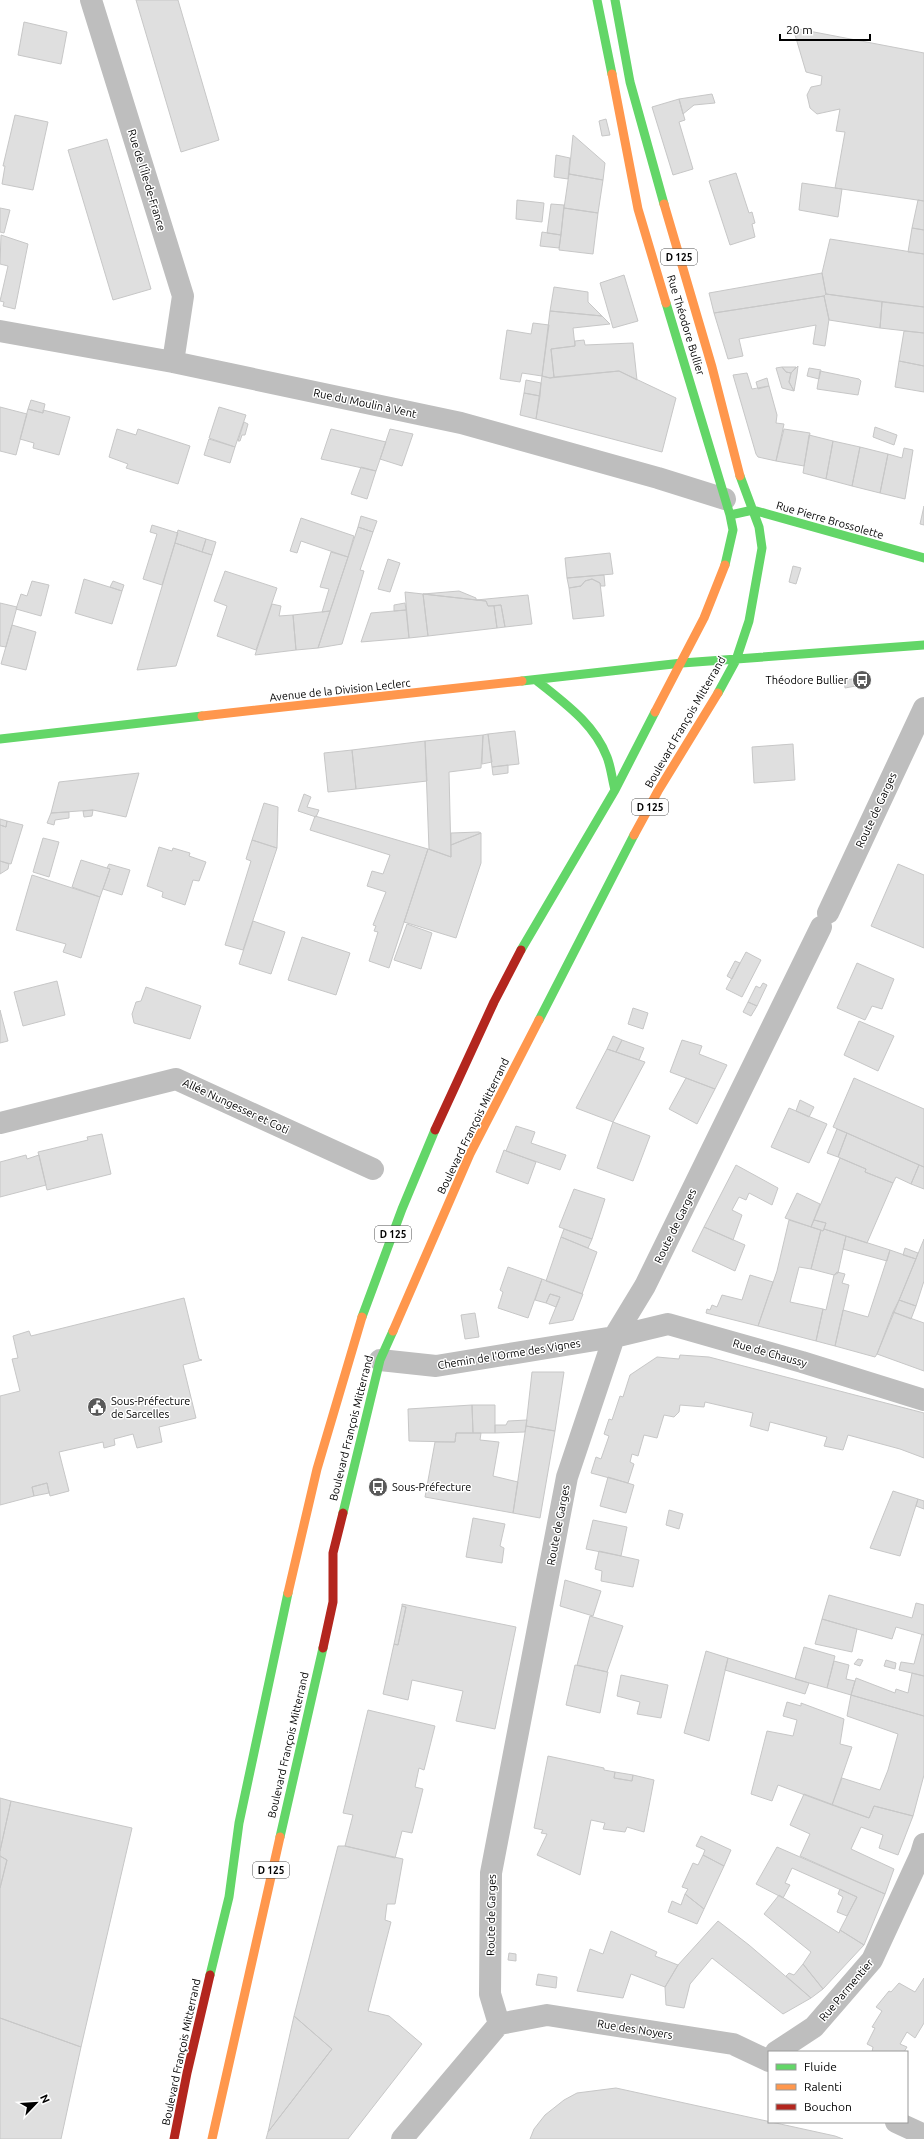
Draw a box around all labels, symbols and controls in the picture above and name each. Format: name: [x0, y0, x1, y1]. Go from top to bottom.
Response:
scale bar: [780, 16, 870, 42]
text: 20 m: [786, 23, 813, 36]
street label: Rue de l'Île-de-France: [126, 127, 169, 232]
road number: D 125: [661, 249, 697, 265]
street label: Rue Théodore Bullier: [665, 273, 707, 377]
street label: Rue du Moulin à Vent: [312, 386, 418, 420]
street label: Rue Pierre Brossolette: [775, 499, 885, 541]
street label: Boulevard François Mitterrand: [642, 654, 728, 790]
bus stop icon: Théodore Bullier: [851, 669, 873, 691]
place label: Théodore Bullier: [766, 674, 849, 686]
street label: Avenue de la Division Leclerc: [269, 677, 411, 703]
street label: Route de Garges: [853, 770, 899, 850]
road number: D 125: [632, 799, 668, 815]
street label: Boulevard François Mitterrand: [435, 1056, 511, 1196]
street label: Allée Nungesser et Coti: [181, 1076, 291, 1136]
street label: Route de Garges: [652, 1186, 698, 1265]
road number: D 125: [375, 1226, 411, 1242]
street label: Chemin de l'Orme des Vignes: [437, 1337, 582, 1371]
street label: Rue de Chaussy: [732, 1337, 809, 1370]
street label: Boulevard François Mitterrand: [327, 1354, 375, 1502]
place label: Sous-Préfecture de Sarcelles: [111, 1395, 190, 1420]
public building icon: Sous-Préfecture de Sarcelles: [86, 1396, 108, 1418]
bus stop icon: Sous-Préfecture: [367, 1476, 389, 1498]
place label: Sous-Préfecture: [392, 1481, 471, 1493]
street label: Route de Garges: [544, 1484, 572, 1566]
street label: Boulevard François Mitterrand: [265, 1671, 311, 1819]
road number: D 125: [253, 1862, 289, 1878]
street label: Route de Garges: [484, 1874, 498, 1956]
street label: Rue Parmentier: [817, 1956, 876, 2023]
street label: Boulevard François Mitterrand: [160, 1978, 202, 2126]
street label: Rue des Noyers: [596, 2017, 674, 2041]
legend: [768, 2051, 908, 2123]
text: Fluide: [804, 2060, 837, 2073]
text: Ralenti: [804, 2080, 842, 2093]
north arrow: [16, 2083, 56, 2123]
text: N: [38, 2093, 52, 2105]
text: Bouchon: [804, 2100, 852, 2113]

